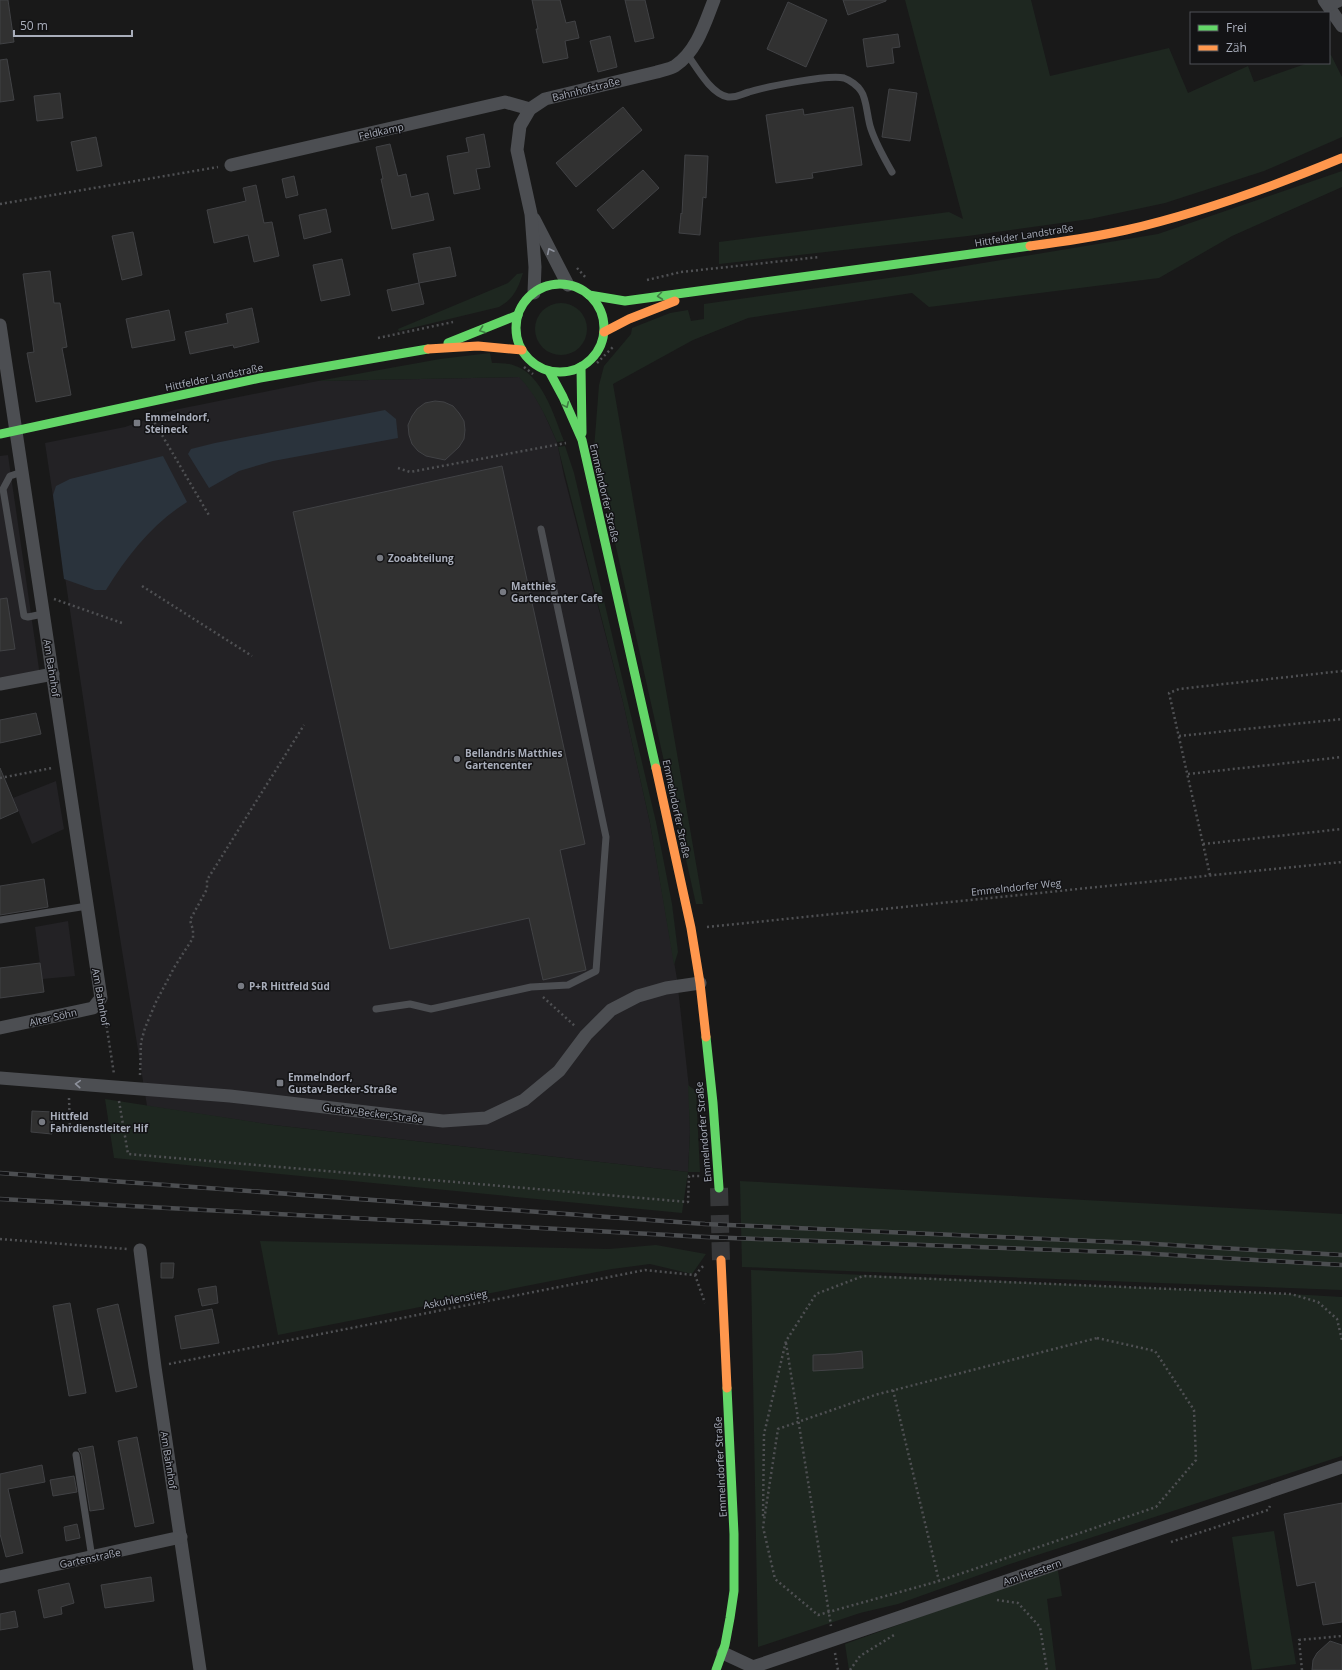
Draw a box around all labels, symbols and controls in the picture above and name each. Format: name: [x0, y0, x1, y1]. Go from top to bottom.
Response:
scale bar: [14, 12, 132, 38]
legend: [1190, 12, 1330, 64]
text: 50 m: [20, 17, 48, 34]
text: Frei: [1226, 19, 1247, 36]
text: Zäh: [1226, 39, 1247, 56]
street label: Bahnhofstraße: [551, 74, 622, 104]
street label: Feldkamp: [357, 119, 405, 143]
street label: Hittfelder Landstraße: [974, 220, 1075, 250]
one-way arrow: [547, 248, 554, 255]
one-way arrow: [657, 292, 663, 301]
one-way arrow: [479, 325, 486, 333]
street label: Hittfelder Landstraße: [164, 360, 265, 394]
one-way arrow: [562, 401, 570, 408]
place label: Emmelndorf, Steineck: [145, 410, 210, 436]
marker: Emmelndorf, Steineck: [132, 418, 142, 428]
street label: Emmelndorfer Straße: [587, 442, 623, 544]
place label: Zooabteilung: [388, 551, 454, 565]
marker: Zooabteilung: [375, 553, 385, 563]
place label: Matthies Gartencenter Cafe: [511, 579, 603, 605]
marker: Matthies Gartencenter Cafe: [498, 587, 508, 597]
street label: Am Bahnhof: [41, 638, 64, 698]
place label: Bellandris Matthies Gartencenter: [465, 746, 563, 772]
marker: Bellandris Matthies Gartencenter: [452, 754, 462, 764]
street label: Emmelndorfer Straße: [660, 758, 694, 860]
street label: Emmelndorfer Weg: [970, 875, 1062, 899]
street label: Am Bahnhof: [89, 967, 113, 1027]
place label: P+R Hittfeld Süd: [249, 979, 330, 993]
marker: P+R Hittfeld Süd: [236, 981, 246, 991]
street label: Alter Söhn: [28, 1005, 78, 1029]
place label: Emmelndorf, Gustav-Becker-Straße: [288, 1070, 397, 1096]
marker: Emmelndorf, Gustav-Becker-Straße: [275, 1078, 285, 1088]
one-way arrow: [75, 1079, 81, 1088]
street label: Emmelndorfer Straße: [692, 1081, 714, 1183]
street label: Gustav-Becker-Straße: [322, 1100, 424, 1126]
place label: Hittfeld Fahrdienstleiter Hif: [50, 1109, 149, 1135]
marker: Hittfeld Fahrdienstleiter Hif: [37, 1117, 47, 1127]
street label: Askuhlenstieg: [422, 1286, 489, 1312]
street label: Emmelndorfer Straße: [710, 1416, 730, 1518]
street label: Am Bahnhof: [158, 1430, 181, 1490]
street label: Gartenstraße: [58, 1545, 122, 1571]
street label: Am Heestern: [1001, 1555, 1063, 1589]

